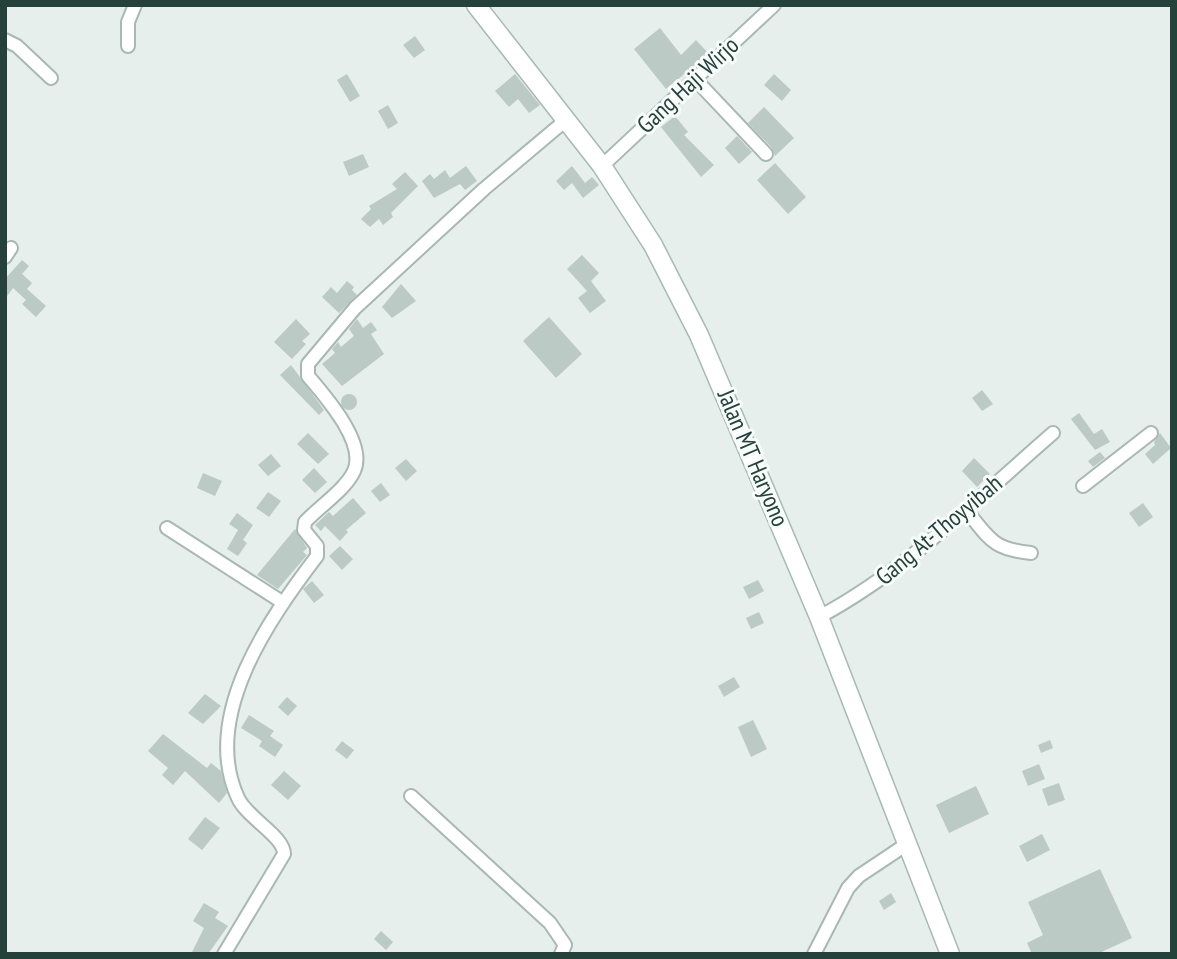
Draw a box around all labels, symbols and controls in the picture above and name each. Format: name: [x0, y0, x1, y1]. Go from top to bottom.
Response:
street label: Gang Haji Wirjo: [630, 30, 745, 140]
street label: Jalan MT Haryono: [710, 384, 796, 531]
street label: Gang At-Thoyyibah: [869, 468, 1008, 592]

